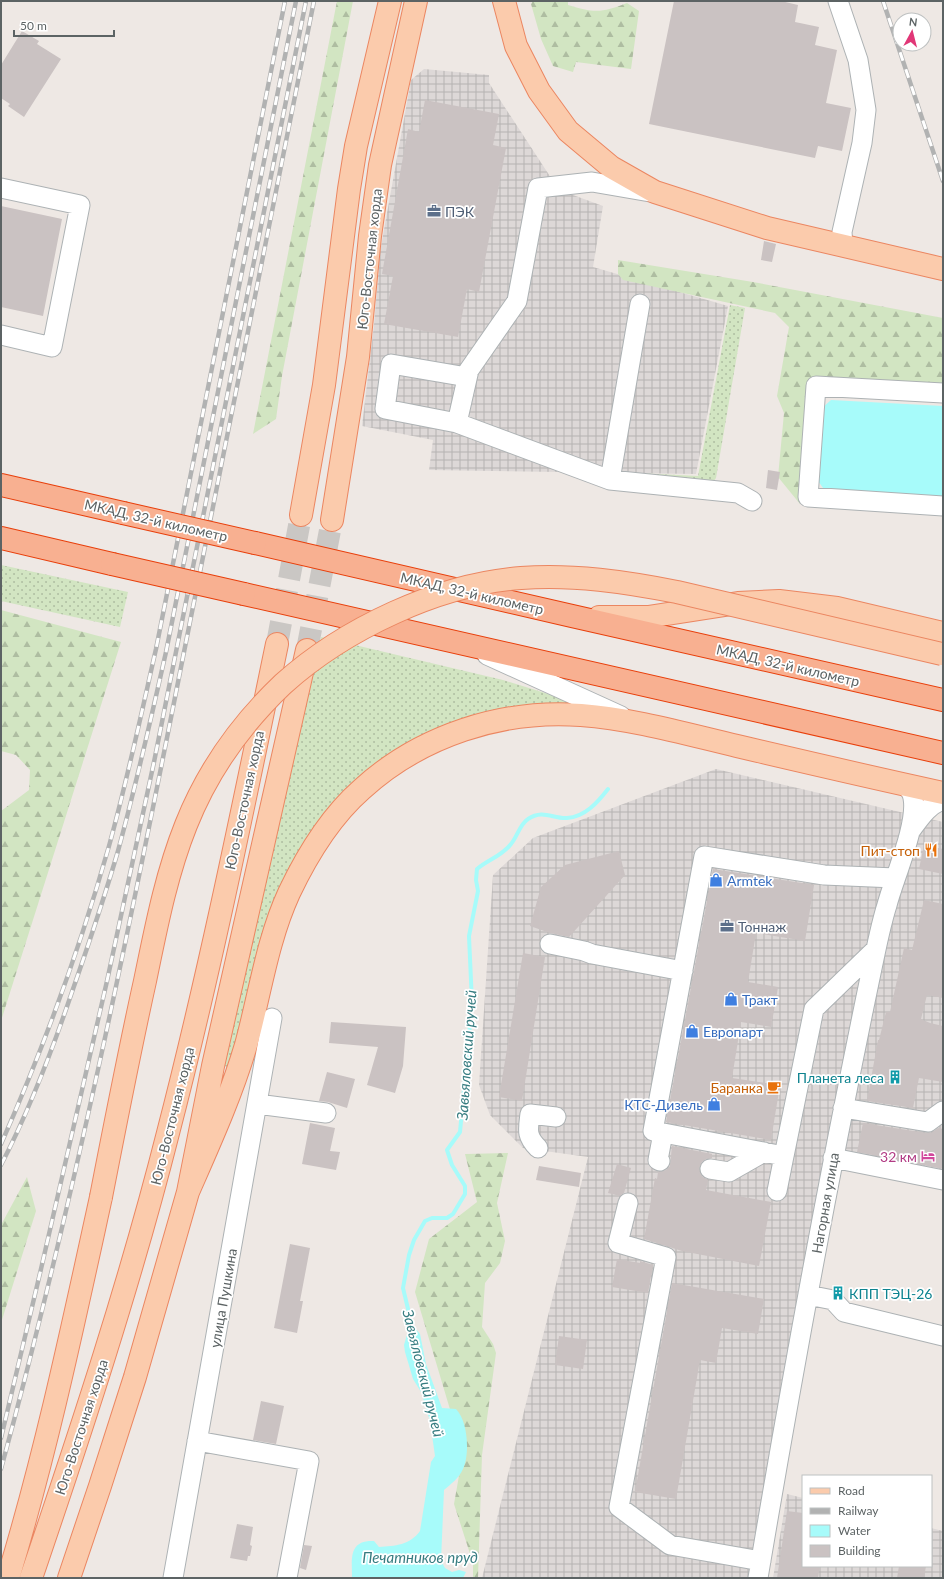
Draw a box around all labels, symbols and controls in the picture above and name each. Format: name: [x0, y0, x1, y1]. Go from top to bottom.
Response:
scale bar: [14, 12, 114, 38]
north arrow: [892, 12, 932, 52]
text: N: [908, 15, 918, 29]
text: 50 m: [20, 18, 47, 33]
street label: Юго-Восточная хорда: [353, 188, 385, 330]
office icon: ПЭК: [426, 203, 442, 219]
place label: ПЭК: [445, 203, 475, 220]
street label: МКАД, 32-й километр: [83, 495, 229, 545]
street label: МКАД, 32-й километр: [399, 568, 545, 618]
street label: МКАД, 32-й километр: [715, 640, 861, 690]
street label: Юго-Восточная хорда: [221, 729, 267, 871]
place label: Пит-стоп: [860, 842, 920, 859]
restaurant icon: Пит-стоп: [923, 842, 939, 858]
shop icon: Armtek: [708, 872, 724, 888]
place label: Armtek: [727, 872, 773, 889]
office icon: Тоннаж: [719, 918, 735, 934]
place label: Тоннаж: [738, 918, 786, 935]
water label: Завьяловский ручей: [452, 989, 480, 1122]
shop icon: Тракт: [723, 991, 739, 1007]
place label: Тракт: [742, 991, 778, 1008]
shop icon: Европарт: [684, 1023, 700, 1039]
place label: Европарт: [703, 1023, 763, 1040]
street label: Юго-Восточная хорда: [147, 1045, 197, 1187]
place label: Планета леса: [797, 1069, 884, 1086]
building icon: Планета леса: [887, 1069, 903, 1085]
place label: Баранка: [711, 1079, 763, 1096]
cafe icon: Баранка: [766, 1079, 782, 1095]
place label: КТС-Дизель: [624, 1096, 703, 1113]
shop icon: КТС-Дизель: [706, 1096, 722, 1112]
place label: 32 км: [880, 1148, 917, 1165]
hotel icon: 32 км: [920, 1148, 936, 1164]
street label: Нагорная улица: [808, 1151, 842, 1255]
street label: улица Пушкина: [206, 1247, 240, 1349]
building icon: КПП ТЭЦ-26: [830, 1285, 846, 1301]
place label: КПП ТЭЦ-26: [849, 1285, 932, 1302]
water label: Завьяловский ручей: [399, 1306, 449, 1439]
street label: Юго-Восточная хорда: [51, 1357, 111, 1497]
legend: [802, 1475, 932, 1567]
text: Road: [838, 1483, 865, 1498]
text: Railway: [838, 1503, 879, 1518]
text: Water: [838, 1523, 871, 1538]
text: Building: [838, 1543, 881, 1558]
water label: Печатников пруд: [362, 1548, 478, 1566]

